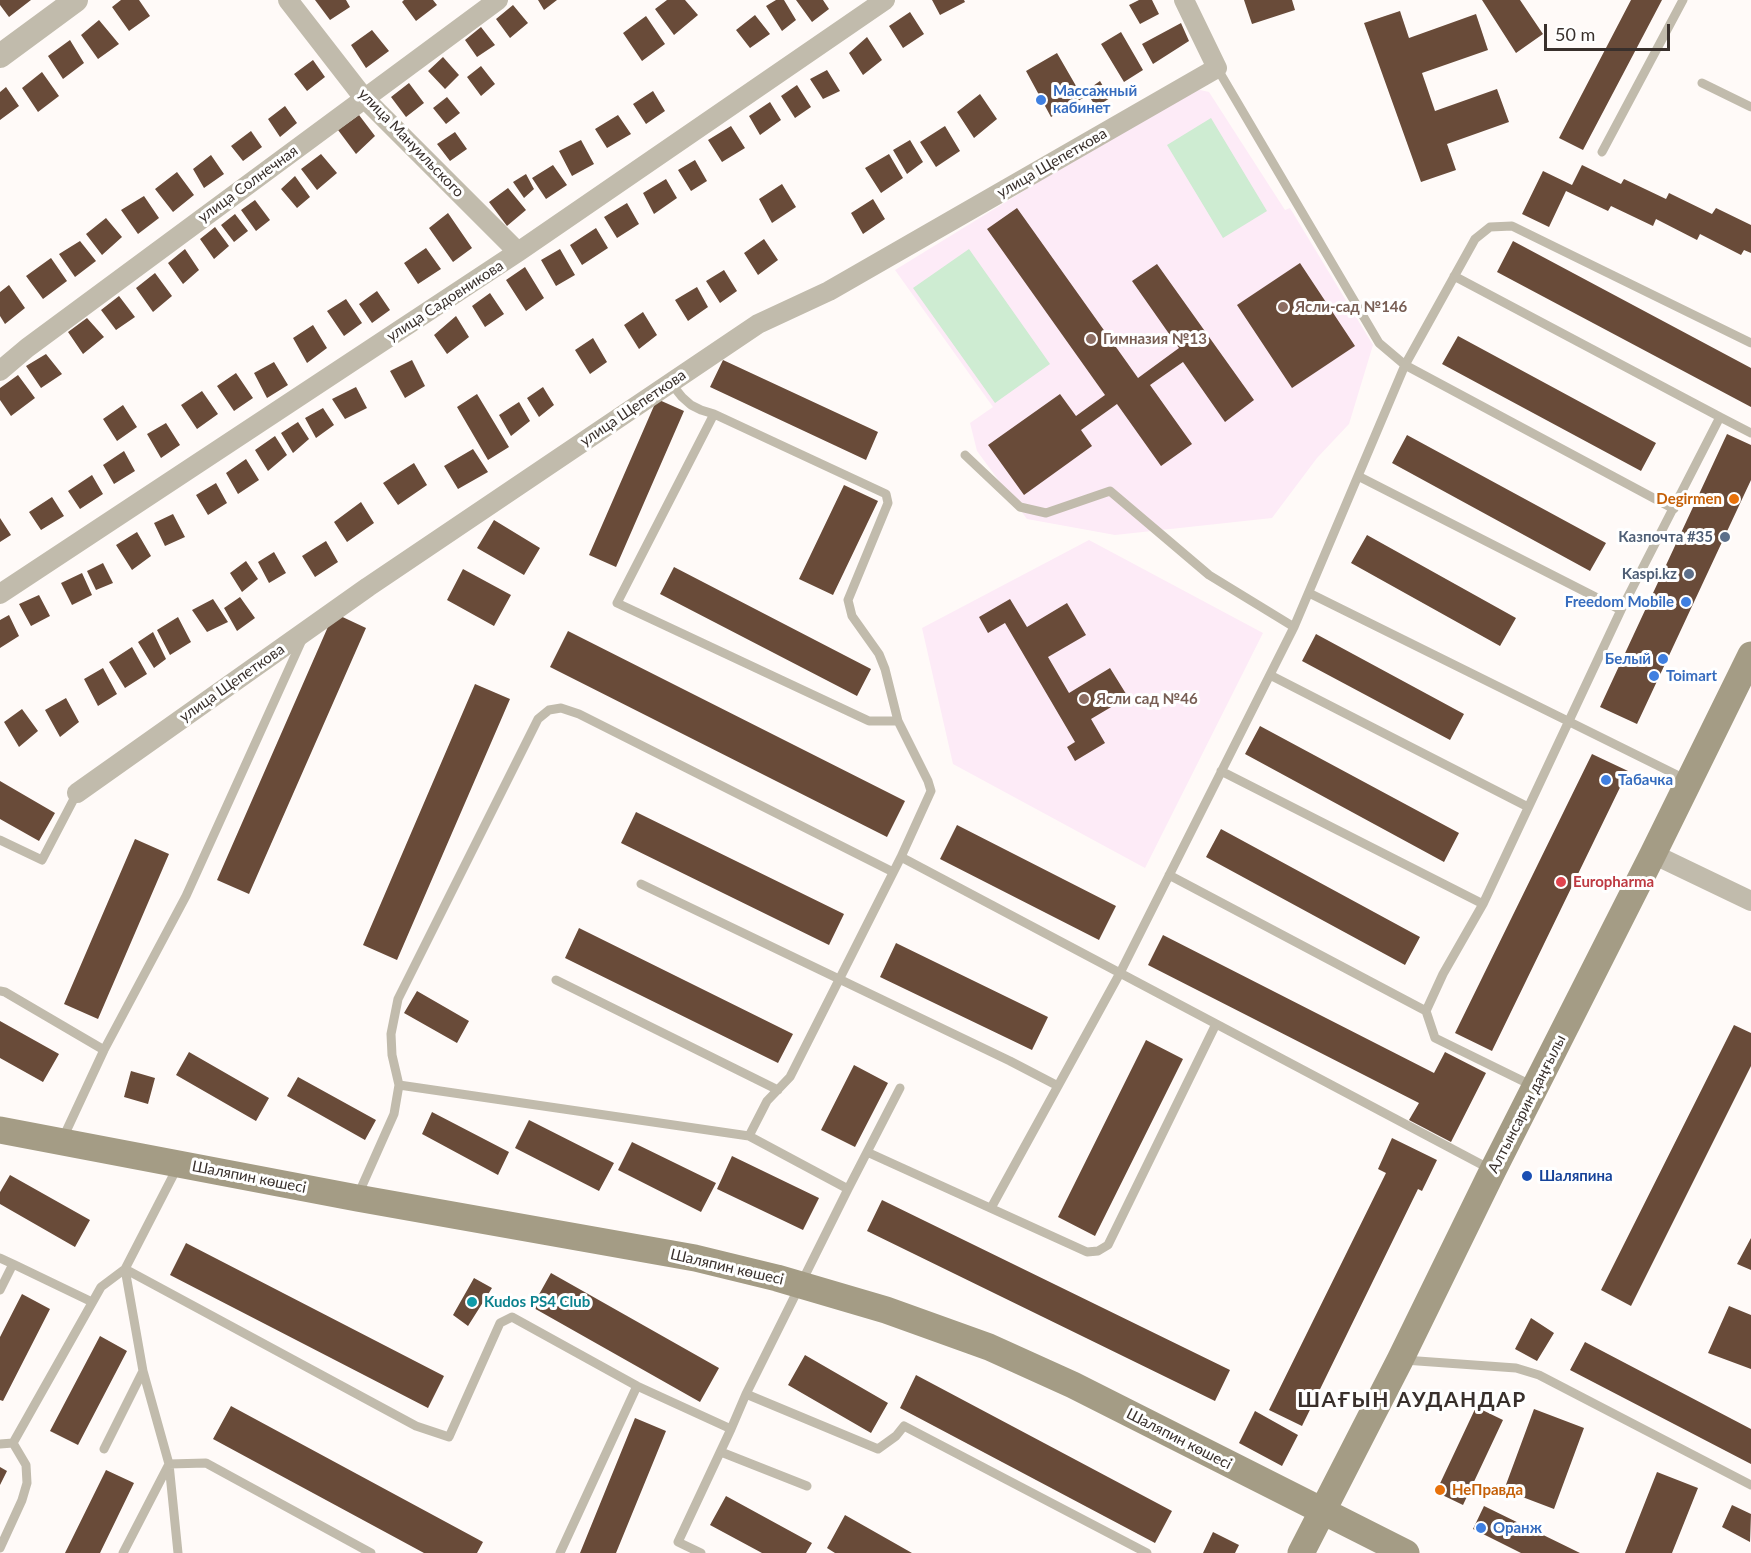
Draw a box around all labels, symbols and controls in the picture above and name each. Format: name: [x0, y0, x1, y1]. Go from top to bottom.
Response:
scale bar: [1547, 12, 1673, 50]
text: 50 m: [1555, 23, 1595, 45]
place label: Массажный кабинет: [1053, 82, 1137, 117]
street label: улица Мануильского: [354, 85, 468, 201]
marker: Массажный кабинет: [1034, 93, 1048, 107]
street label: улица Щепеткова: [994, 124, 1110, 202]
street label: улица Солнечная: [195, 142, 301, 226]
street label: улица Садовникова: [383, 257, 507, 345]
place label: Ясли-сад №146: [1295, 298, 1407, 316]
marker: Ясли-сад №146: [1276, 300, 1290, 314]
place label: Гимназия №13: [1103, 330, 1207, 348]
marker: Гимназия №13: [1084, 332, 1098, 346]
street label: улица Щепеткова: [577, 366, 689, 450]
place label: Degirmen: [1656, 490, 1722, 508]
marker: Degirmen: [1727, 492, 1741, 506]
place label: Казпочта #35: [1618, 528, 1713, 546]
marker: Казпочта #35: [1718, 530, 1732, 544]
place label: Kaspi.kz: [1622, 565, 1677, 583]
marker: Kaspi.kz: [1682, 567, 1696, 581]
place label: Freedom Mobile: [1565, 593, 1674, 611]
marker: Freedom Mobile: [1679, 595, 1693, 609]
street label: улица Щепеткова: [176, 640, 288, 726]
place label: Белый: [1605, 650, 1651, 668]
marker: Белый: [1656, 652, 1670, 666]
place label: Toimart: [1666, 667, 1717, 685]
marker: Toimart: [1647, 669, 1661, 683]
place label: Ясли сад №46: [1096, 690, 1198, 708]
marker: Ясли сад №46: [1077, 692, 1091, 706]
place label: Табачка: [1618, 771, 1673, 789]
marker: Табачка: [1599, 773, 1613, 787]
place label: Europharma: [1573, 873, 1654, 891]
marker: Europharma: [1554, 875, 1568, 889]
street label: Алтынсарин даңғылы: [1484, 1032, 1570, 1176]
street label: Шаляпин көшесі: [190, 1157, 308, 1197]
place label: Шаляпина: [1539, 1167, 1613, 1185]
marker: Шаляпина: [1520, 1169, 1534, 1183]
street label: Шаляпин көшесі: [669, 1245, 785, 1289]
place label: Kudos PS4 Club: [484, 1293, 590, 1311]
marker: Kudos PS4 Club: [465, 1295, 479, 1309]
district label: ШАҒЫН АУДАНДАР: [1297, 1387, 1527, 1413]
street label: Шаляпин көшесі: [1123, 1405, 1235, 1473]
place label: НеПравда: [1452, 1481, 1523, 1499]
marker: НеПравда: [1433, 1483, 1447, 1497]
place label: Оранж: [1493, 1519, 1542, 1537]
marker: Оранж: [1474, 1521, 1488, 1535]

